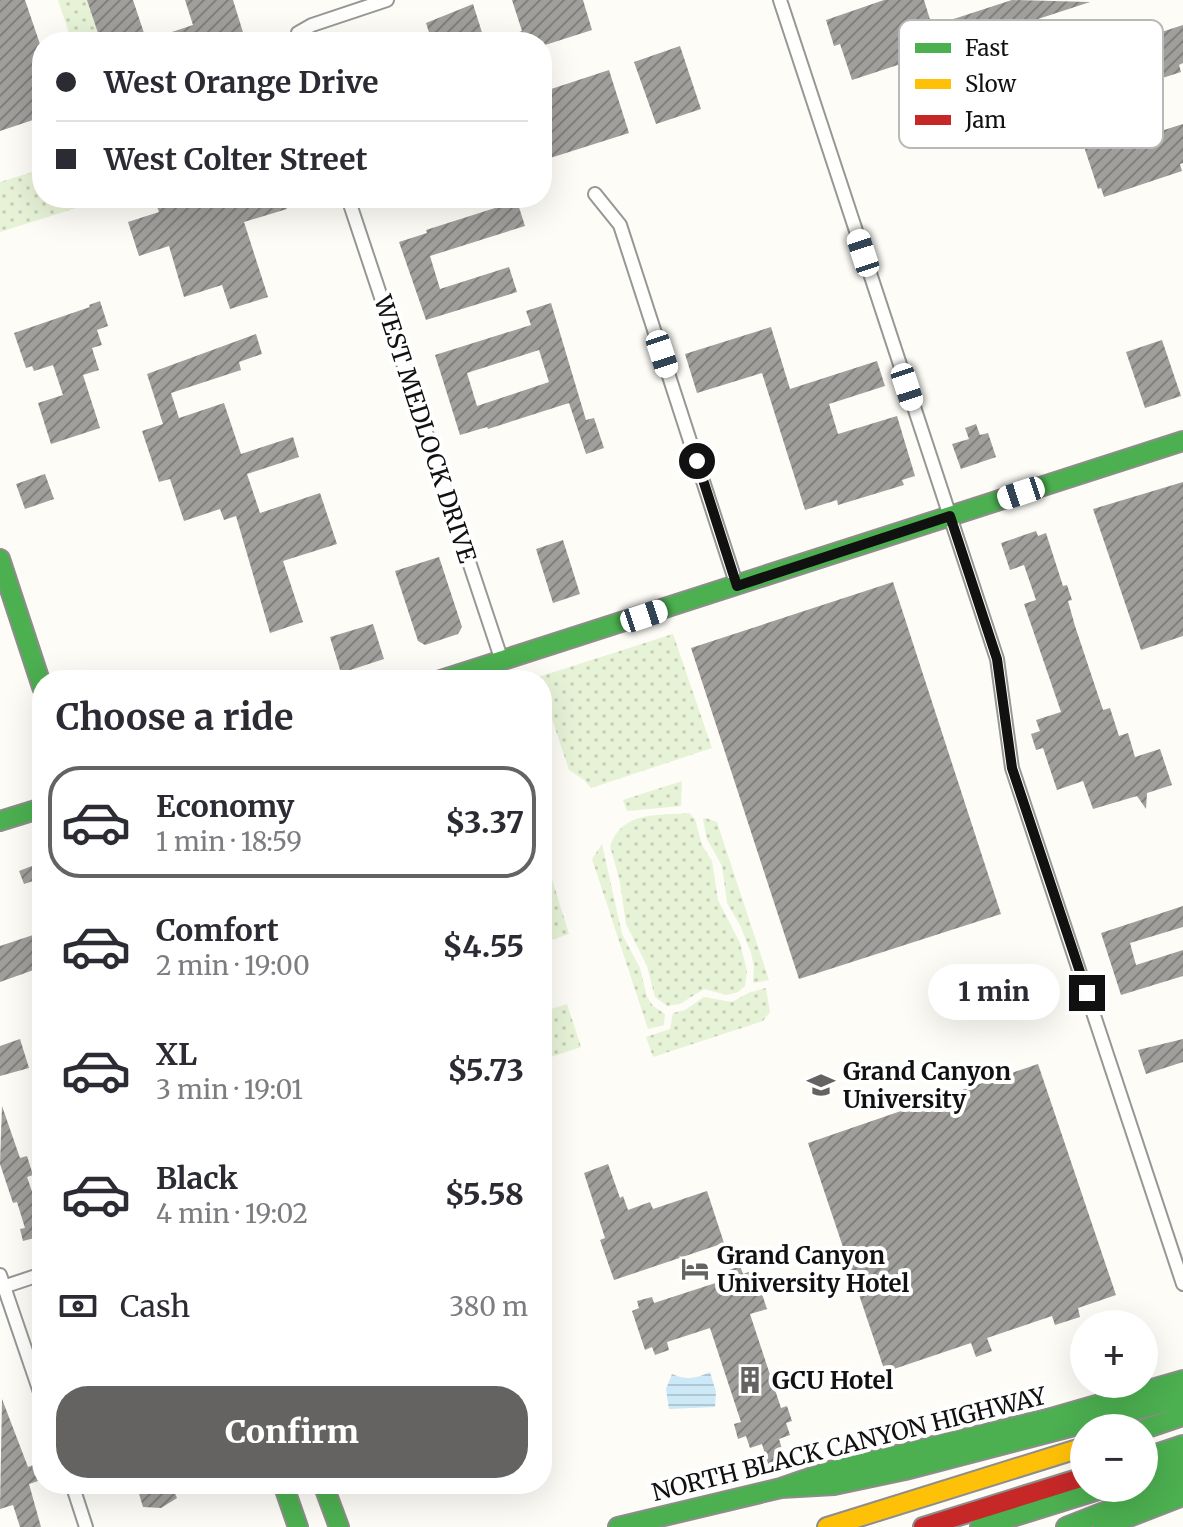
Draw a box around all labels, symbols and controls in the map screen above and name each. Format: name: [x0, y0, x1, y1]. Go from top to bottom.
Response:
legend: [899, 20, 1163, 148]
text: Fast: [965, 34, 1009, 62]
text: West Orange Drive: [104, 63, 379, 101]
text: Slow: [965, 70, 1016, 98]
text: Jam: [964, 106, 1006, 134]
text: West Colter Street: [104, 140, 367, 178]
car: [844, 226, 882, 280]
street label: WEST MEDLOCK DRIVE: [367, 290, 483, 567]
car: [643, 327, 681, 381]
car: [888, 360, 926, 414]
route start: [679, 443, 715, 479]
car: [994, 474, 1048, 512]
car: [617, 597, 671, 635]
text: Choose a ride: [56, 695, 293, 740]
icon: car: [60, 786, 132, 858]
text: Economy: [156, 787, 294, 825]
text: $3.37: [445, 803, 524, 841]
text: 1 min · 18:59: [156, 825, 302, 858]
icon: car: [60, 910, 132, 982]
text: Comfort: [156, 911, 279, 949]
text: $4.55: [442, 927, 524, 965]
text: 2 min · 19:00: [156, 949, 310, 982]
callout: 1 min: [927, 965, 1059, 1021]
text: 1 min: [958, 975, 1030, 1008]
route end: [1069, 975, 1105, 1011]
icon: car: [60, 1034, 132, 1106]
text: XL: [156, 1035, 197, 1073]
text: $5.73: [448, 1051, 524, 1089]
place label: Grand Canyon University: [843, 1056, 1011, 1115]
school or university icon: Grand Canyon University: [806, 1070, 836, 1100]
text: 3 min · 19:01: [156, 1073, 303, 1106]
icon: car: [60, 1158, 132, 1230]
text: Black: [156, 1159, 238, 1197]
text: $5.58: [445, 1175, 524, 1213]
text: 4 min · 19:02: [156, 1197, 308, 1230]
place label: Grand Canyon University Hotel: [717, 1240, 909, 1299]
hotel icon: Grand Canyon University Hotel: [680, 1254, 710, 1284]
icon: cash: [56, 1284, 100, 1328]
text: Cash: [120, 1287, 190, 1325]
text: 380 m: [449, 1290, 528, 1323]
map controls: [1070, 1310, 1158, 1502]
button: +: [1070, 1310, 1158, 1398]
building icon: GCU Hotel: [735, 1365, 765, 1395]
place label: GCU Hotel: [772, 1365, 893, 1396]
street label: NORTH BLACK CANYON HIGHWAY: [649, 1380, 1050, 1508]
button: Confirm: [56, 1386, 528, 1478]
button: −: [1070, 1414, 1158, 1502]

